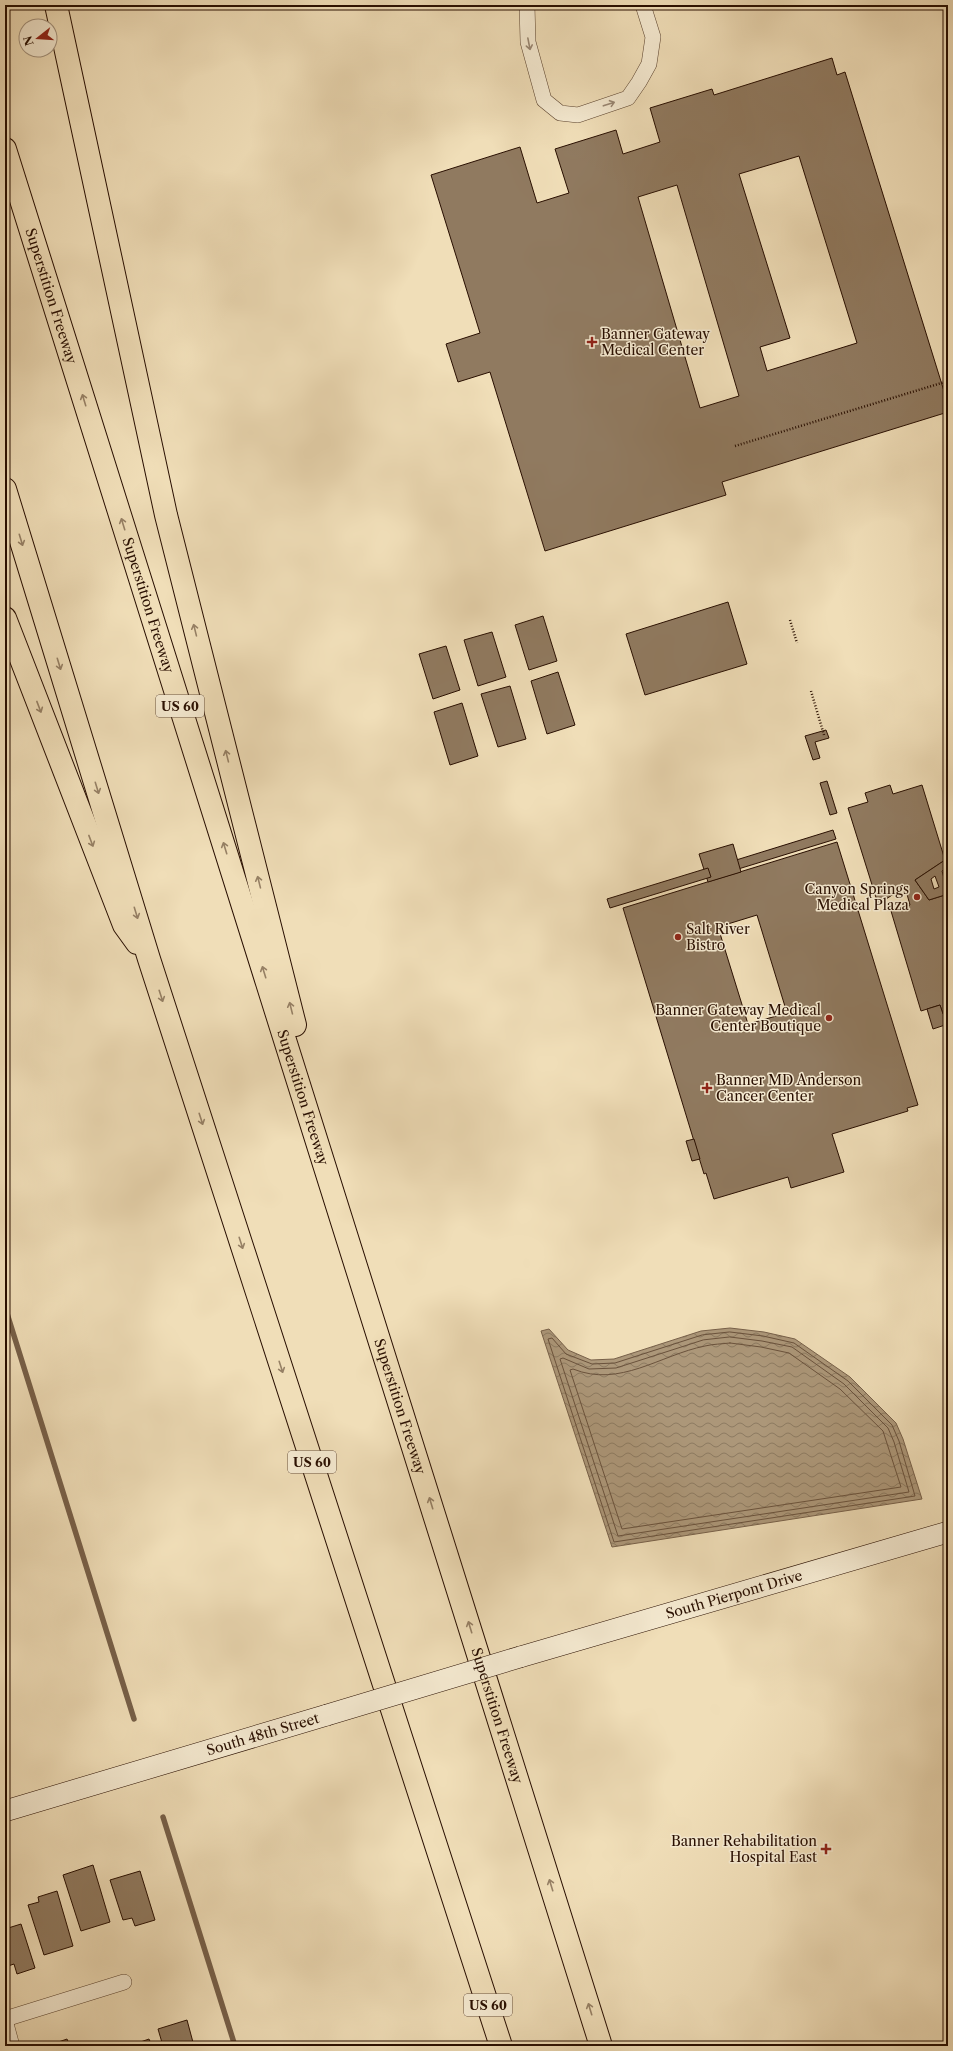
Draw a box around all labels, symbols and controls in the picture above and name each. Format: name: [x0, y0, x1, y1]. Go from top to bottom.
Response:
north arrow: [18, 18, 58, 58]
text: N: [20, 34, 37, 48]
one-way arrow: [526, 37, 534, 50]
one-way arrow: [603, 100, 616, 107]
street label: Superstition Freeway: [21, 226, 81, 366]
place label: Banner Gateway Medical Center: [601, 325, 710, 359]
marker: Banner Gateway Medical Center: [586, 336, 598, 348]
one-way arrow: [80, 393, 87, 406]
one-way arrow: [119, 517, 126, 530]
one-way arrow: [18, 533, 25, 546]
street label: Superstition Freeway: [119, 535, 178, 675]
one-way arrow: [191, 624, 198, 637]
one-way arrow: [56, 657, 63, 670]
road number: US 60: [156, 695, 204, 717]
one-way arrow: [36, 700, 44, 712]
one-way arrow: [223, 750, 230, 763]
one-way arrow: [94, 782, 101, 795]
one-way arrow: [88, 834, 96, 846]
one-way arrow: [221, 842, 228, 855]
one-way arrow: [254, 876, 262, 889]
place label: Canyon Springs Medical Plaza: [805, 880, 910, 914]
marker: Canyon Springs Medical Plaza: [912, 892, 922, 902]
one-way arrow: [132, 906, 140, 918]
place label: Salt River Bistro: [686, 920, 750, 954]
marker: Salt River Bistro: [673, 932, 683, 942]
one-way arrow: [260, 966, 267, 979]
one-way arrow: [158, 989, 165, 1002]
place label: Banner Gateway Medical Center Boutique: [655, 1001, 821, 1035]
one-way arrow: [286, 1002, 294, 1015]
marker: Banner Gateway Medical Center Boutique: [824, 1013, 834, 1023]
street label: Superstition Freeway: [273, 1027, 333, 1168]
place label: Banner MD Anderson Cancer Center: [716, 1071, 862, 1105]
marker: Banner MD Anderson Cancer Center: [701, 1082, 713, 1094]
one-way arrow: [198, 1113, 205, 1126]
one-way arrow: [238, 1236, 245, 1249]
street label: Superstition Freeway: [370, 1336, 430, 1477]
one-way arrow: [278, 1360, 285, 1373]
road number: US 60: [288, 1451, 336, 1473]
one-way arrow: [427, 1497, 434, 1510]
street label: South Pierpont Drive: [664, 1566, 805, 1623]
one-way arrow: [466, 1621, 473, 1634]
street label: Superstition Freeway: [467, 1645, 527, 1786]
street label: South 48th Street: [204, 1709, 321, 1759]
place label: Banner Rehabilitation Hospital East: [671, 1832, 817, 1866]
marker: Banner Rehabilitation Hospital East: [820, 1843, 832, 1855]
one-way arrow: [547, 1878, 554, 1891]
road number: US 60: [464, 1994, 512, 2016]
one-way arrow: [586, 2002, 593, 2015]

